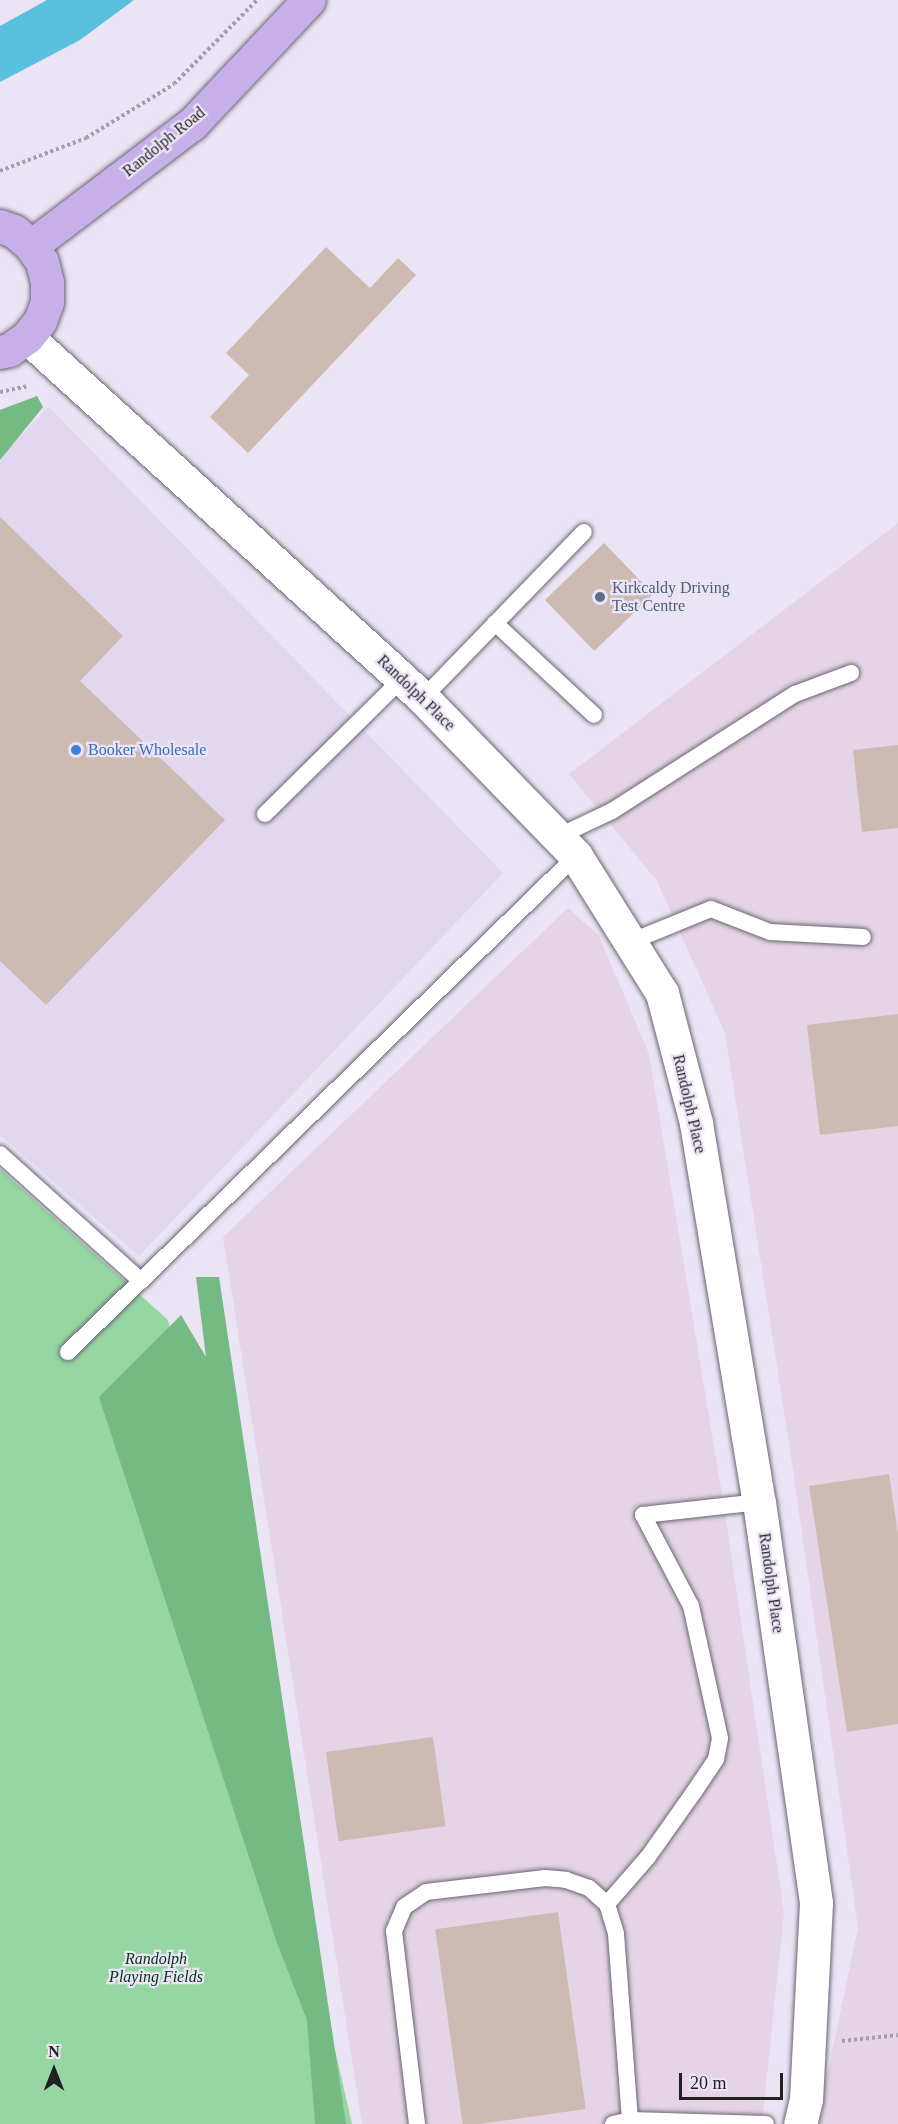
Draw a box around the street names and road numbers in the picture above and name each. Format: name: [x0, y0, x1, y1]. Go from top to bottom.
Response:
street label: Randolph Road: [119, 103, 209, 181]
street label: Randolph Place: [373, 651, 459, 735]
street label: Randolph Place: [668, 1053, 710, 1155]
street label: Randolph Place: [754, 1532, 788, 1634]

